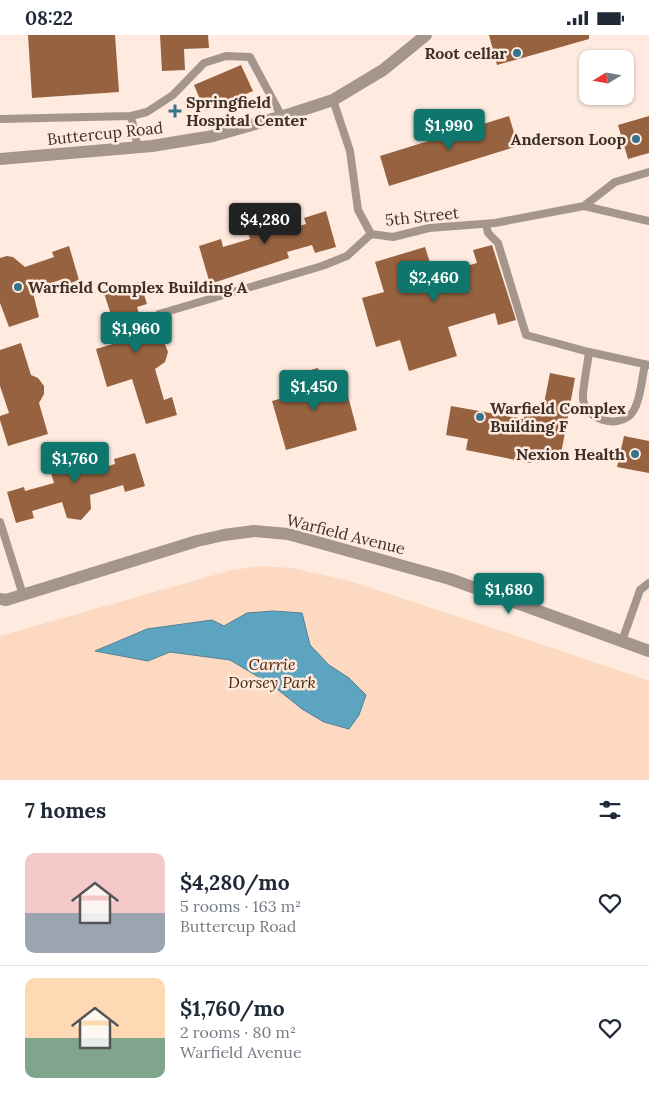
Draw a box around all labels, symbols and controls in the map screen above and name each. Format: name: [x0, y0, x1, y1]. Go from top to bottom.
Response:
text: 08:22: [25, 6, 73, 30]
place label: Root cellar: [424, 43, 507, 63]
marker: Root cellar: [511, 47, 523, 59]
north arrow: [579, 50, 634, 105]
map controls: [579, 50, 634, 105]
place label: Springfield Hospital Center: [186, 92, 307, 130]
marker: Springfield Hospital Center: [168, 104, 182, 118]
pin: $1,990: [408, 109, 490, 151]
text: $1,990: [425, 115, 473, 135]
street label: Buttercup Road: [46, 117, 164, 149]
place label: Anderson Loop: [511, 129, 626, 149]
marker: Anderson Loop: [630, 133, 642, 145]
street label: 5th Street: [384, 202, 461, 230]
pin: $4,280: [224, 203, 306, 245]
text: $4,280: [240, 209, 290, 229]
pin: $2,460: [393, 261, 475, 303]
text: $2,460: [409, 267, 459, 287]
place label: Warfield Complex Building A: [28, 277, 248, 297]
marker: Warfield Complex Building A: [12, 281, 24, 293]
pin: $1,960: [95, 311, 177, 354]
text: $1,960: [112, 318, 160, 338]
pin: $1,450: [273, 369, 355, 412]
text: $1,450: [290, 376, 338, 396]
place label: Warfield Complex Building F: [490, 398, 626, 436]
marker: Warfield Complex Building F: [474, 411, 486, 423]
pin: $1,760: [34, 441, 116, 484]
place label: Nexion Health: [516, 444, 625, 464]
text: $1,760: [52, 448, 98, 468]
marker: Nexion Health: [629, 448, 641, 460]
street label: Warfield Avenue: [285, 510, 408, 558]
pin: $1,680: [468, 573, 550, 615]
text: $1,680: [485, 579, 533, 599]
park label: Carrie Dorsey Park: [228, 654, 316, 692]
icon: filters: [596, 796, 624, 824]
text: 7 homes: [25, 797, 106, 824]
text: $4,280/mo: [180, 869, 290, 896]
icon: home: [65, 873, 125, 933]
icon: heart: [596, 889, 624, 917]
text: 5 rooms · 163 m²: [180, 896, 301, 916]
text: Buttercup Road: [180, 916, 296, 936]
text: $1,760/mo: [180, 995, 285, 1022]
icon: home: [65, 998, 125, 1058]
icon: heart: [596, 1014, 624, 1042]
text: 2 rooms · 80 m²: [180, 1022, 296, 1042]
text: Warfield Avenue: [180, 1042, 302, 1062]

